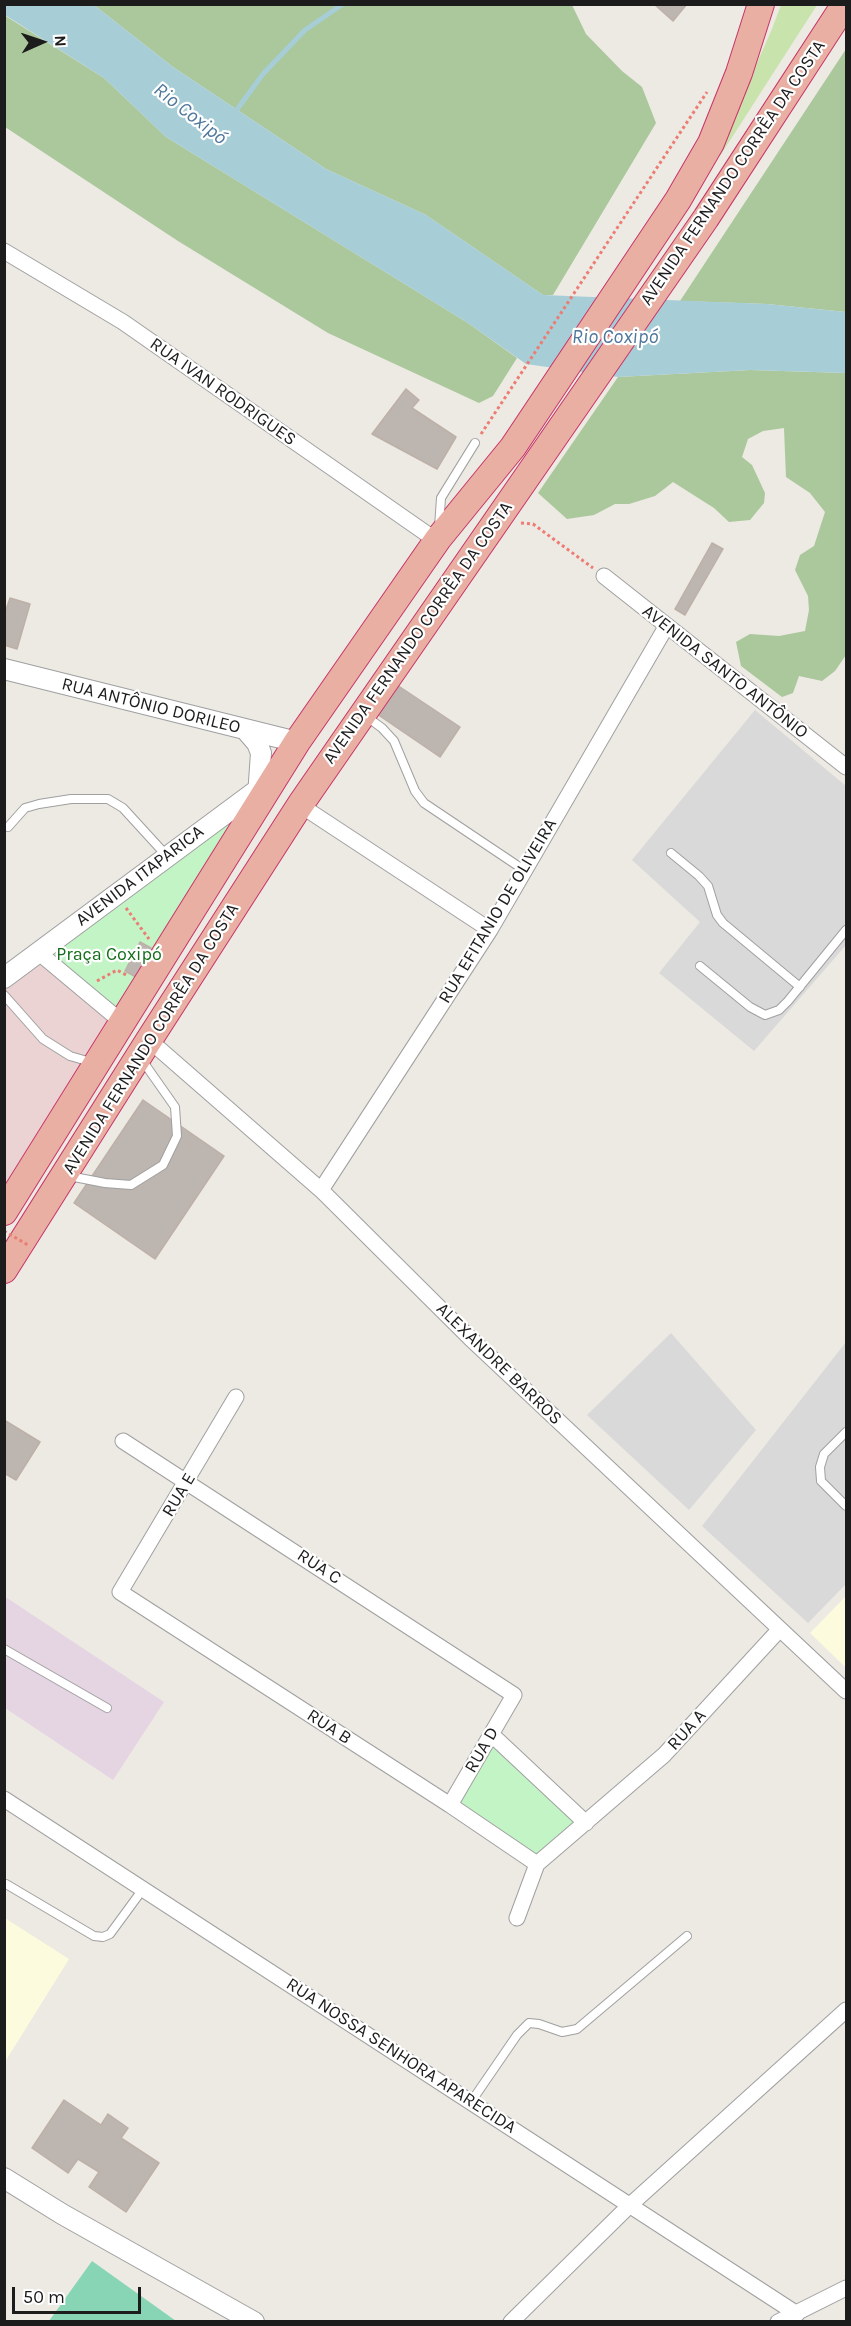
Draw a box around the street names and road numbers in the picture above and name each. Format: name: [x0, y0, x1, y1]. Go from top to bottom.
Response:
street label: AVENIDA FERNANDO CORRÊA DA COSTA: [636, 36, 830, 310]
street label: RUA IVAN RODRIGUES: [146, 333, 300, 451]
street label: AVENIDA FERNANDO CORRÊA DA COSTA: [319, 498, 517, 768]
street label: AVENIDA SANTO ANTÔNIO: [638, 601, 812, 743]
street label: RUA ANTÔNIO DORILEO: [59, 673, 243, 739]
street label: RUA EFITANIO DE OLIVEIRA: [434, 815, 562, 1007]
street label: AVENIDA ITAPARICA: [72, 821, 208, 931]
street label: AVENIDA FERNANDO CORRÊA DA COSTA: [58, 900, 244, 1178]
street label: ALEXANDRE BARROS: [432, 1298, 566, 1430]
street label: RUA E: [158, 1469, 200, 1521]
street label: RUA C: [293, 1545, 345, 1589]
street label: RUA B: [303, 1705, 355, 1749]
street label: RUA A: [663, 1705, 711, 1755]
street label: RUA D: [460, 1723, 504, 1777]
street label: RUA NOSSA SENHORA APARECIDA: [282, 1974, 520, 2138]

